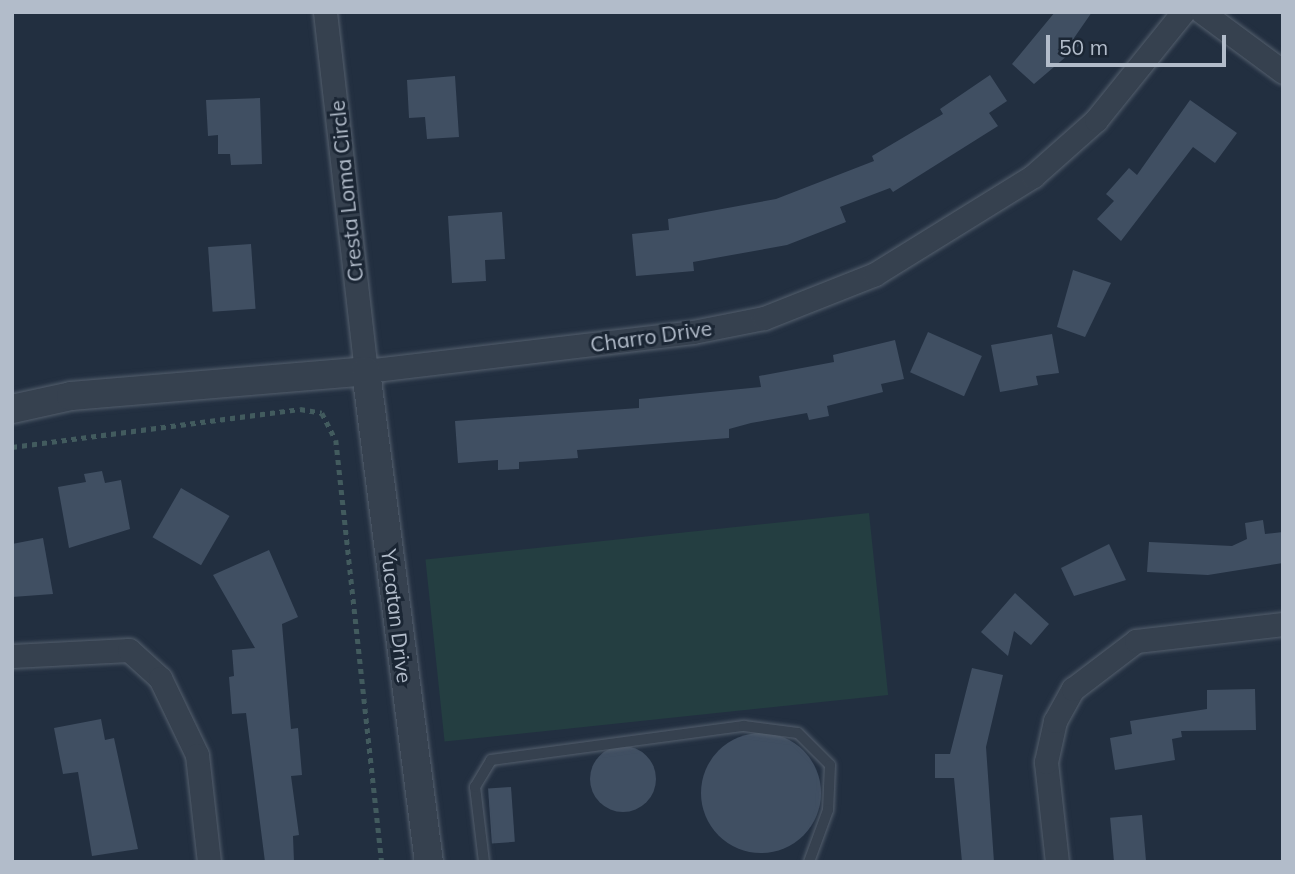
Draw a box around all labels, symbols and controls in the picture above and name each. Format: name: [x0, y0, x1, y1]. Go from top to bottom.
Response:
scale bar: [1050, 21, 1230, 65]
text: 50 m: [1059, 34, 1108, 60]
street label: Cresta Loma Circle: [324, 99, 368, 283]
street label: Charro Drive: [589, 315, 713, 357]
street label: Yucatan Drive: [376, 548, 418, 684]

